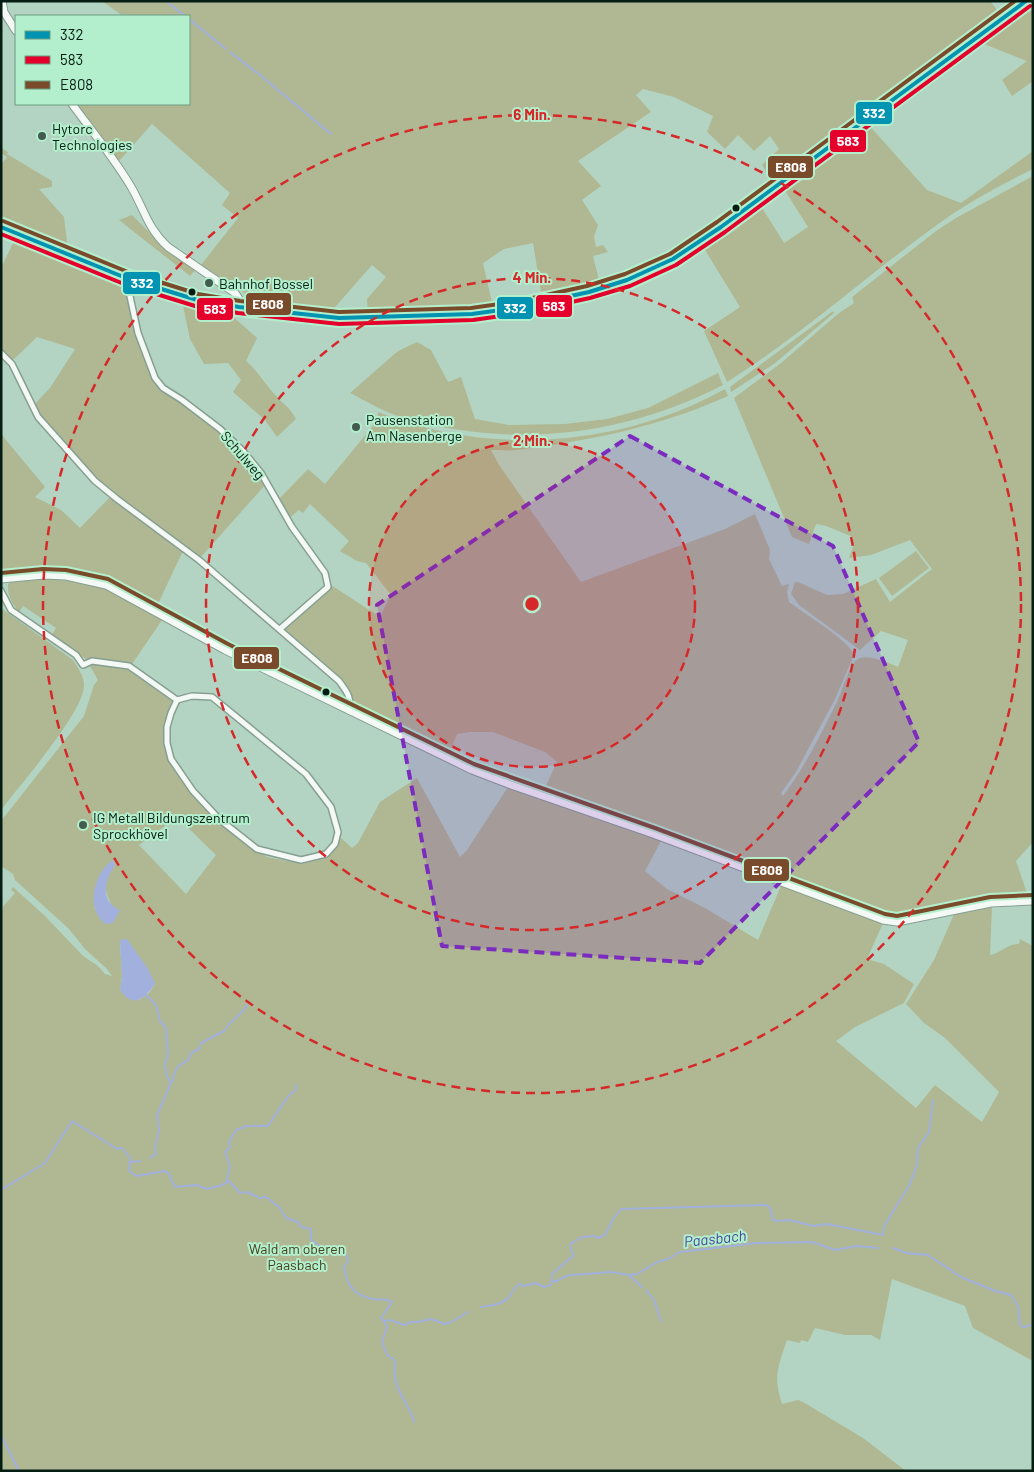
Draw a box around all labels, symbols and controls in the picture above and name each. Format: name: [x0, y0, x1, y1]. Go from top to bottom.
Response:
legend: [15, 15, 190, 105]
text: 332: [60, 25, 84, 43]
text: 583: [60, 50, 83, 68]
text: E808: [60, 75, 93, 93]
line badge: 332: [855, 101, 893, 125]
text: 332: [863, 104, 886, 121]
text: 6 Min.: [513, 105, 551, 123]
place label: Hytorc Technologies: [52, 120, 133, 153]
line badge: 583: [829, 129, 867, 153]
marker: Hytorc Technologies: [36, 130, 48, 142]
text: 583: [837, 132, 859, 149]
line badge: E808: [767, 155, 814, 179]
text: E808: [775, 158, 807, 175]
unlabelled marker: [731, 203, 741, 213]
text: 4 Min.: [513, 268, 551, 286]
line badge: 332: [122, 271, 161, 295]
text: 332: [131, 274, 154, 291]
place label: Bahnhof Bossel: [219, 275, 313, 292]
marker: Bahnhof Bossel: [203, 277, 215, 289]
unlabelled marker: [187, 287, 197, 297]
line badge: E808: [245, 292, 292, 316]
line badge: 583: [535, 294, 573, 318]
text: E808: [252, 295, 284, 312]
line badge: 332: [496, 296, 534, 320]
line badge: 583: [196, 297, 234, 321]
text: 583: [543, 297, 565, 314]
text: 332: [504, 299, 527, 316]
text: 583: [204, 300, 226, 317]
place label: Pausenstation Am Nasenberge: [366, 411, 462, 444]
marker: Pausenstation Am Nasenberge: [350, 421, 362, 433]
street label: Schulweg: [217, 427, 269, 483]
text: 2 Min.: [513, 431, 551, 449]
centre of rings: [523, 595, 541, 613]
line badge: E808: [233, 646, 280, 670]
text: E808: [241, 649, 273, 666]
unlabelled marker: [321, 687, 331, 697]
place label: IG Metall Bildungszentrum Sprockhövel: [93, 809, 250, 842]
marker: IG Metall Bildungszentrum Sprockhövel: [77, 819, 89, 831]
line badge: E808: [743, 858, 790, 882]
text: E808: [751, 861, 783, 878]
water label: Paasbach: [683, 1226, 747, 1250]
park label: Wald am oberen Paasbach: [249, 1240, 345, 1273]

